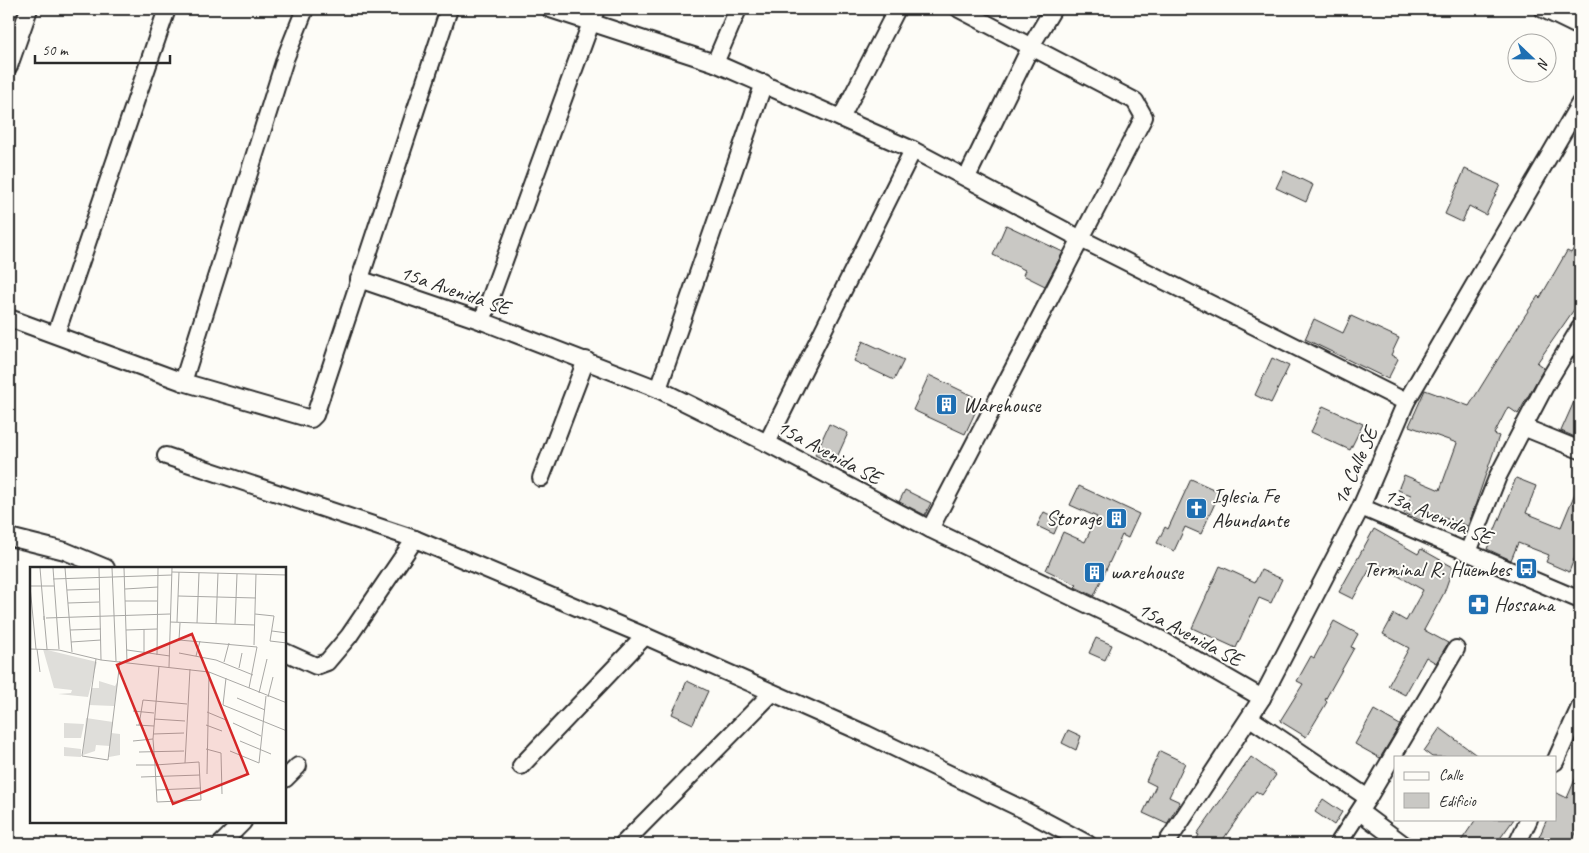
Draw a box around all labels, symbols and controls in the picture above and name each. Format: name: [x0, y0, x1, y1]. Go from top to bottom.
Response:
scale bar: [35, 32, 170, 64]
north arrow: [1506, 32, 1556, 82]
text: 50 m: [42, 41, 69, 60]
text: N: [1533, 55, 1553, 72]
street label: 15a Avenida SE: [397, 259, 516, 322]
place label: Warehouse: [963, 392, 1042, 418]
building icon: Warehouse: [935, 393, 959, 417]
street label: 15a Avenida SE: [772, 414, 888, 492]
street label: 1a Calle SE: [1326, 420, 1385, 509]
street label: 13a Avenida SE: [1380, 482, 1498, 551]
place label: Iglesia Fe Abundante: [1212, 483, 1290, 533]
church icon: Iglesia Fe Abundante: [1184, 496, 1208, 520]
place label: Storage: [1046, 505, 1102, 531]
building icon: Storage: [1105, 506, 1129, 530]
place label: Terminal R. Huembes: [1364, 556, 1513, 582]
bus stop icon: Terminal R. Huembes: [1515, 557, 1539, 581]
place label: warehouse: [1110, 559, 1184, 585]
building icon: warehouse: [1082, 560, 1106, 584]
inset map: [30, 567, 286, 823]
place label: Hossana: [1494, 591, 1556, 617]
pharmacy icon: Hossana: [1466, 592, 1490, 616]
street label: 15a Avenida SE: [1133, 596, 1249, 674]
legend: [1394, 756, 1556, 820]
text: Calle: [1439, 766, 1464, 785]
text: Edificio: [1439, 792, 1477, 811]

